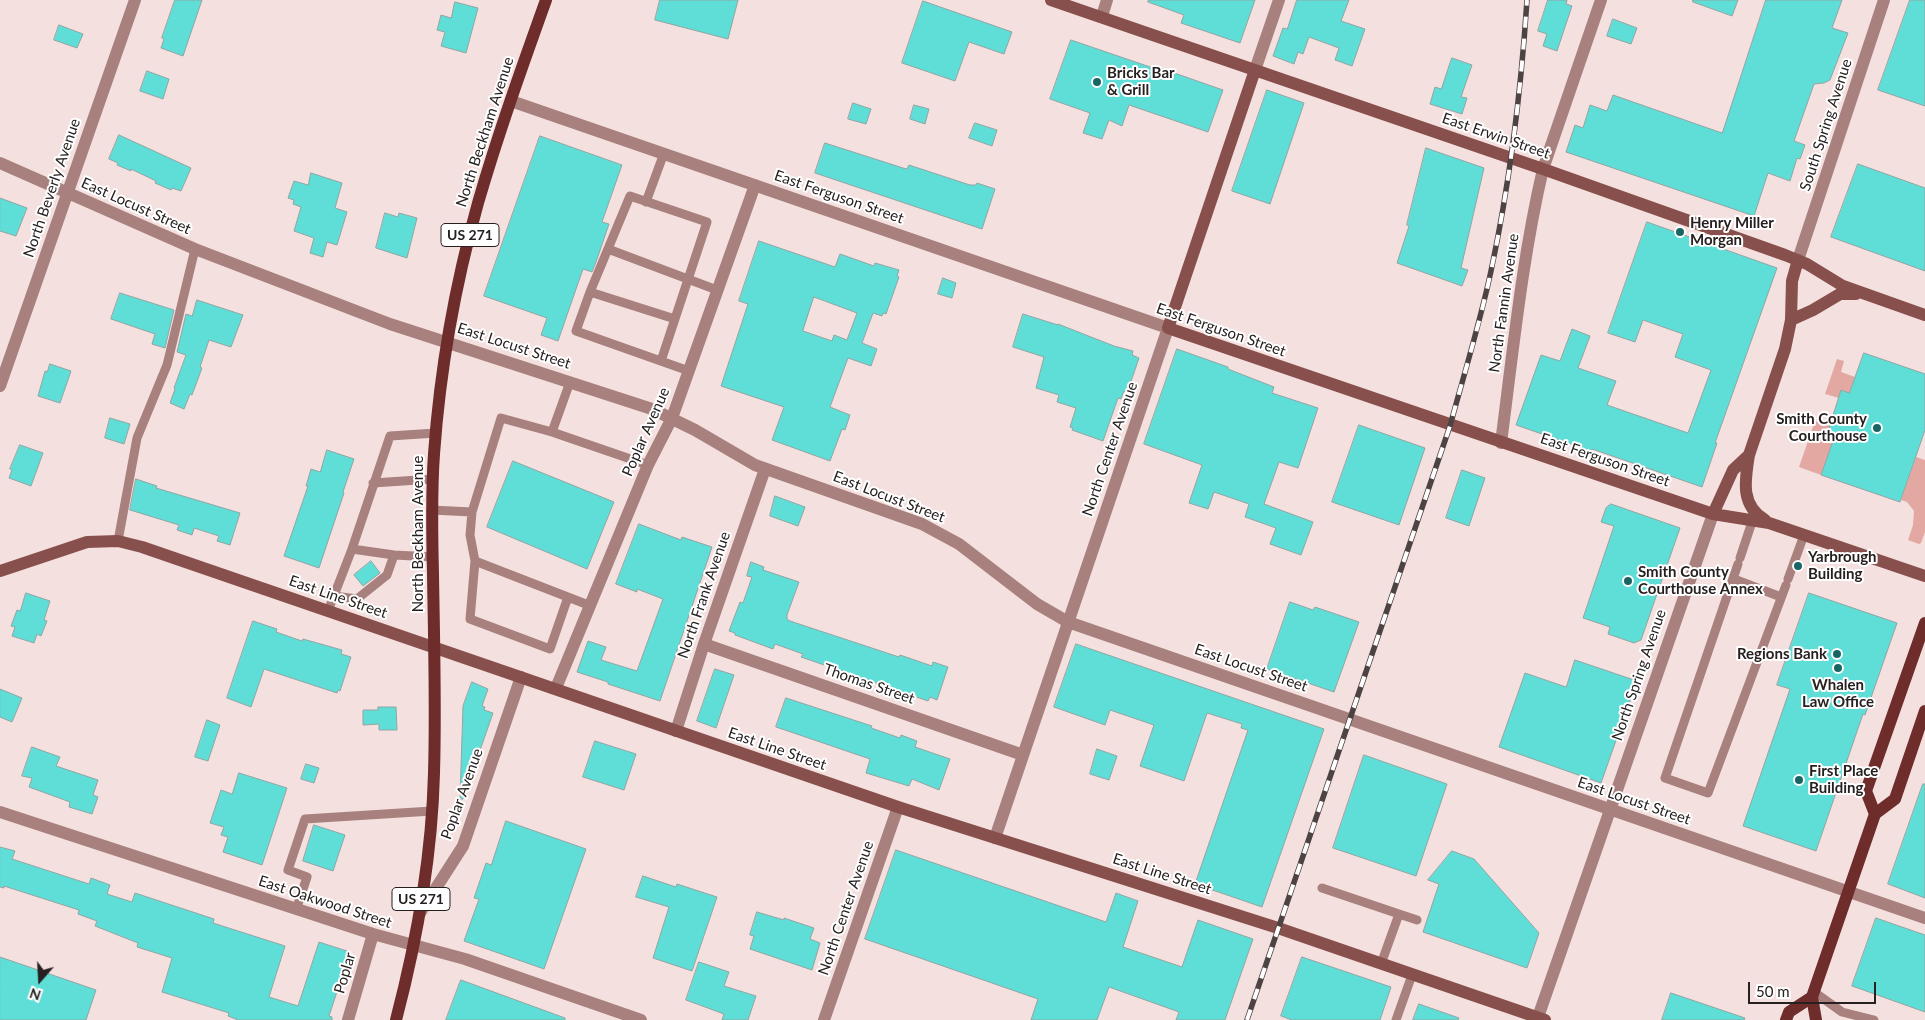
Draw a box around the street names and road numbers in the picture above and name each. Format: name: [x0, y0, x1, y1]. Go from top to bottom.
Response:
street label: North Beckham Avenue: [452, 55, 518, 209]
street label: South Spring Avenue: [1796, 57, 1856, 193]
street label: East Erwin Street: [1440, 109, 1552, 163]
street label: North Beverly Avenue: [20, 116, 84, 260]
street label: East Ferguson Street: [772, 166, 906, 228]
street label: East Locust Street: [78, 174, 194, 238]
road number: US 271: [441, 224, 499, 246]
street label: North Fannin Avenue: [1485, 233, 1523, 373]
street label: East Ferguson Street: [1154, 299, 1288, 361]
street label: East Locust Street: [455, 319, 573, 373]
street label: North Center Avenue: [1079, 379, 1141, 519]
street label: Poplar Avenue: [618, 385, 674, 479]
street label: East Ferguson Street: [1538, 429, 1672, 491]
street label: North Beckham Avenue: [409, 456, 427, 612]
street label: East Locust Street: [831, 467, 947, 527]
street label: North Frank Avenue: [674, 529, 734, 661]
street label: East Line Street: [287, 572, 389, 622]
street label: North Spring Avenue: [1608, 607, 1670, 743]
street label: East Locust Street: [1192, 640, 1310, 696]
street label: Thomas Street: [821, 660, 917, 708]
street label: East Line Street: [726, 724, 828, 774]
street label: Poplar Avenue: [437, 746, 487, 842]
street label: East Locust Street: [1575, 773, 1693, 829]
street label: North Center Avenue: [815, 838, 877, 978]
street label: East Line Street: [1110, 850, 1214, 898]
street label: East Oakwood Street: [256, 872, 394, 932]
road number: US 271: [392, 888, 450, 911]
street label: Poplar: [331, 950, 359, 996]

